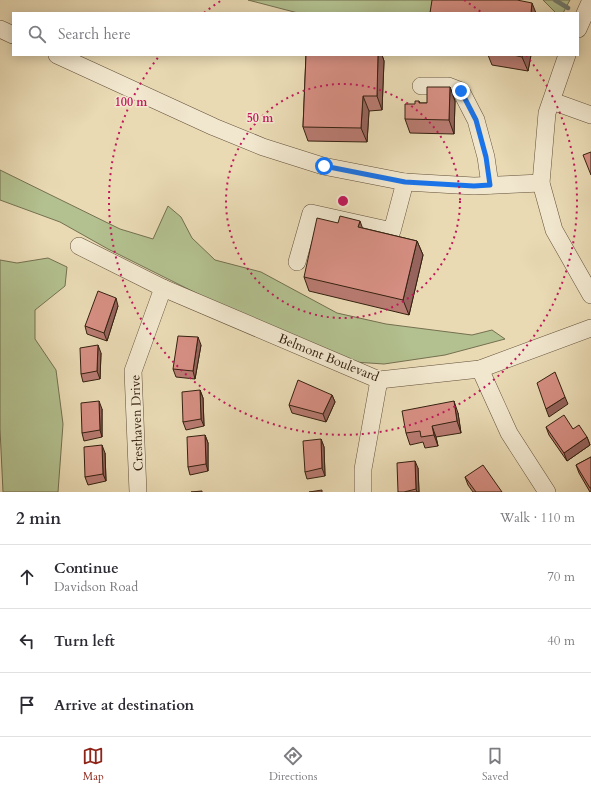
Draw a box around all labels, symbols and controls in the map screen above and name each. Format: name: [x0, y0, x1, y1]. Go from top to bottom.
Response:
search box: [12, 12, 579, 56]
icon: search: [26, 23, 48, 45]
text: Search here: [58, 24, 131, 44]
route end: [452, 82, 470, 100]
text: 100 m: [115, 94, 148, 110]
text: 50 m: [247, 110, 274, 126]
route start: [315, 157, 333, 175]
centre of rings: [336, 194, 350, 208]
street label: Belmont Boulevard: [276, 330, 382, 386]
street label: Cresthaven Drive: [126, 374, 148, 472]
text: 2 min: [16, 507, 61, 530]
text: Walk · 110 m: [500, 509, 575, 527]
text: Continue: [54, 558, 119, 578]
icon: ahead: [16, 566, 38, 588]
text: 70 m: [547, 568, 575, 586]
text: Davidson Road: [54, 578, 138, 596]
icon: left: [16, 630, 38, 652]
text: Turn left: [54, 631, 115, 651]
text: 40 m: [547, 632, 575, 650]
icon: arrive: [16, 694, 38, 716]
text: Arrive at destination: [54, 695, 194, 715]
tab: Map: [82, 745, 104, 784]
tab: Directions: [269, 745, 317, 784]
tab: Saved: [482, 745, 509, 784]

